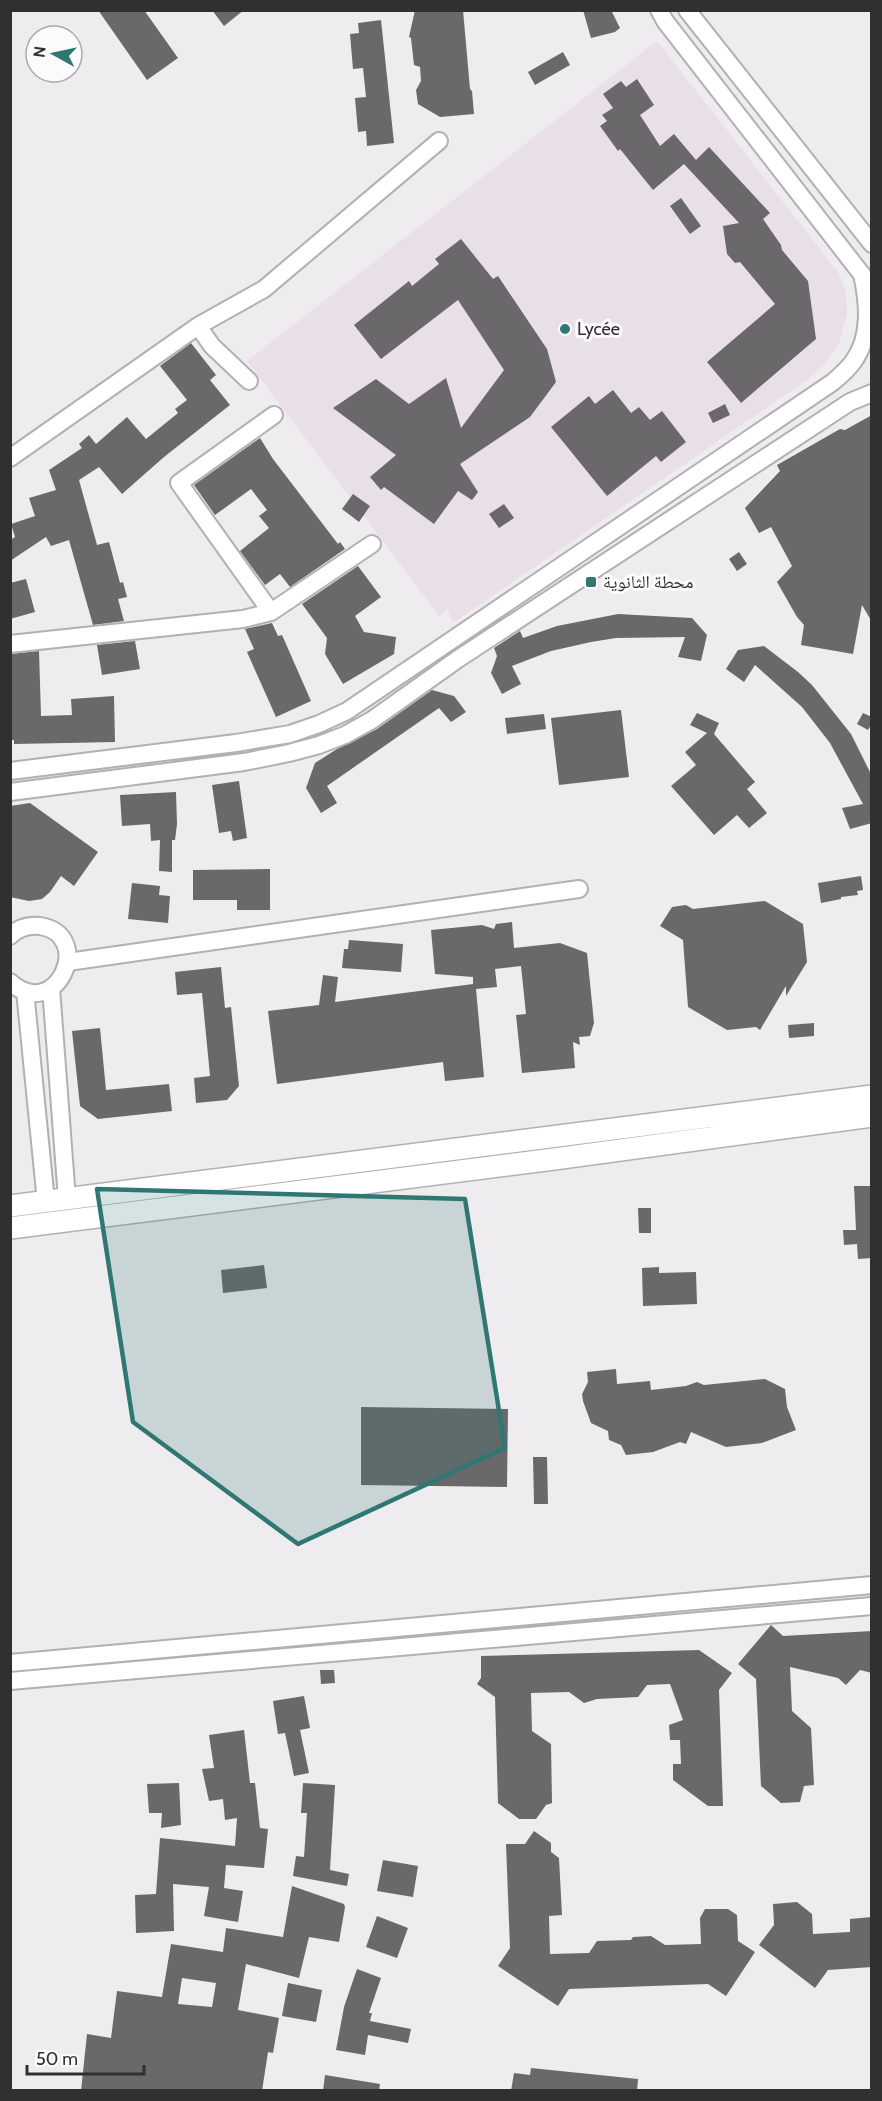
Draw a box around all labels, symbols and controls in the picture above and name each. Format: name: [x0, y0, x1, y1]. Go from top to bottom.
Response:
north arrow: [24, 24, 84, 84]
text: N: [29, 45, 50, 59]
place label: Lycée: [577, 318, 620, 340]
marker: Lycée: [558, 322, 572, 336]
place label: محطة الثانوية: [603, 571, 694, 593]
marker: محطة الثانوية: [584, 575, 598, 589]
scale bar: [27, 2038, 144, 2076]
text: 50 m: [36, 2048, 78, 2070]

